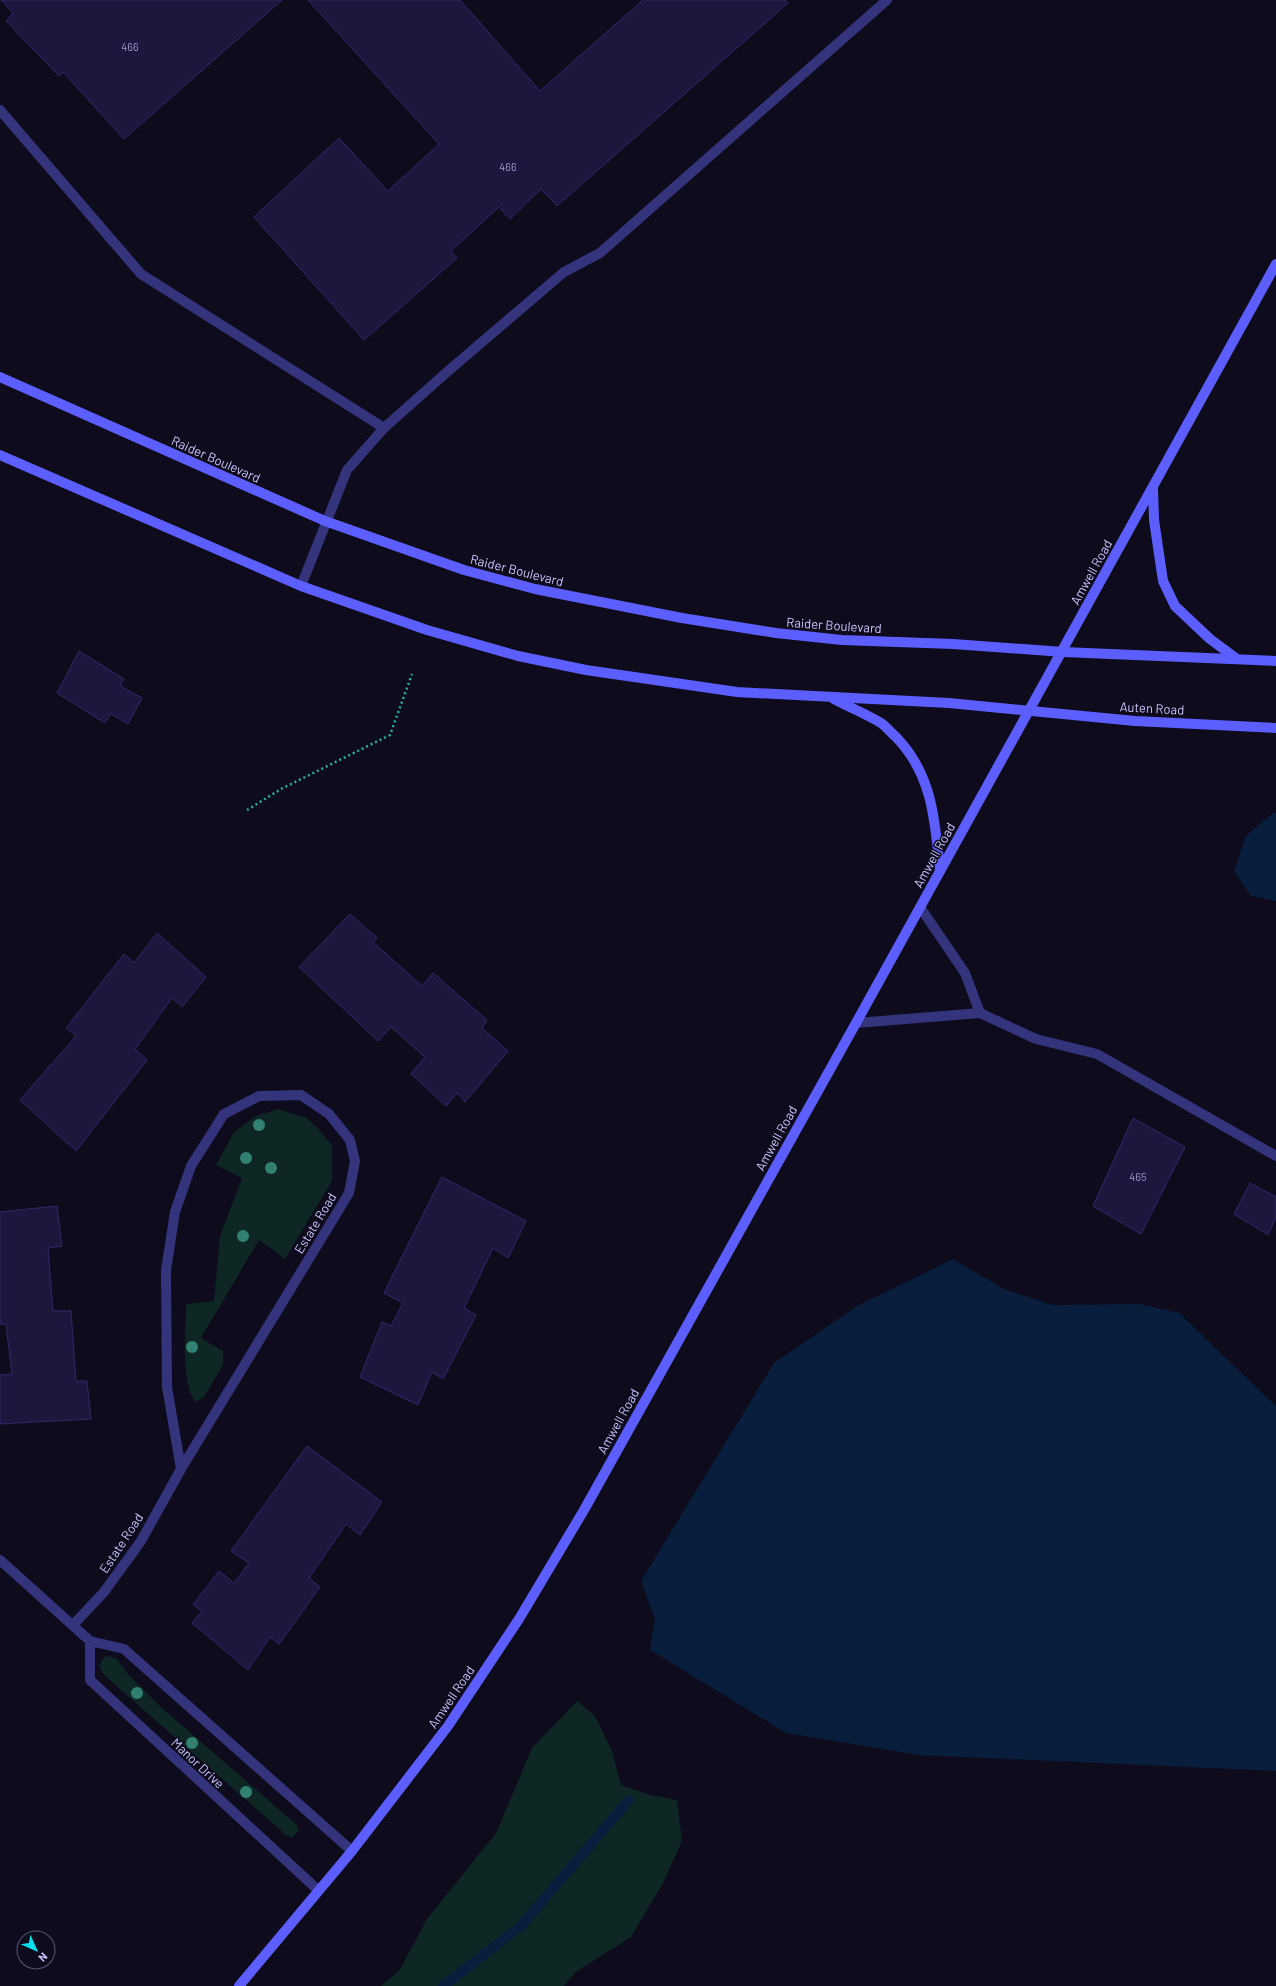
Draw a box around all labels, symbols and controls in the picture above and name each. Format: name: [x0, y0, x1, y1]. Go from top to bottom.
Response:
house number: 466: [121, 40, 139, 53]
house number: 466: [499, 160, 517, 173]
street label: Raider Boulevard: [169, 432, 263, 486]
street label: Amwell Road: [1067, 537, 1115, 607]
street label: Raider Boulevard: [469, 551, 565, 589]
street label: Raider Boulevard: [786, 614, 882, 636]
street label: Auten Road: [1119, 698, 1185, 718]
street label: Amwell Road: [910, 820, 958, 890]
street label: Amwell Road: [752, 1103, 800, 1173]
house number: 465: [1129, 1170, 1147, 1183]
street label: Estate Road: [291, 1190, 339, 1256]
street label: Amwell Road: [594, 1386, 642, 1456]
street label: Estate Road: [96, 1510, 146, 1576]
street label: Amwell Road: [424, 1663, 478, 1731]
street label: Manor Drive: [168, 1735, 228, 1791]
north arrow: [16, 1930, 56, 1970]
text: N: [36, 1950, 51, 1965]

